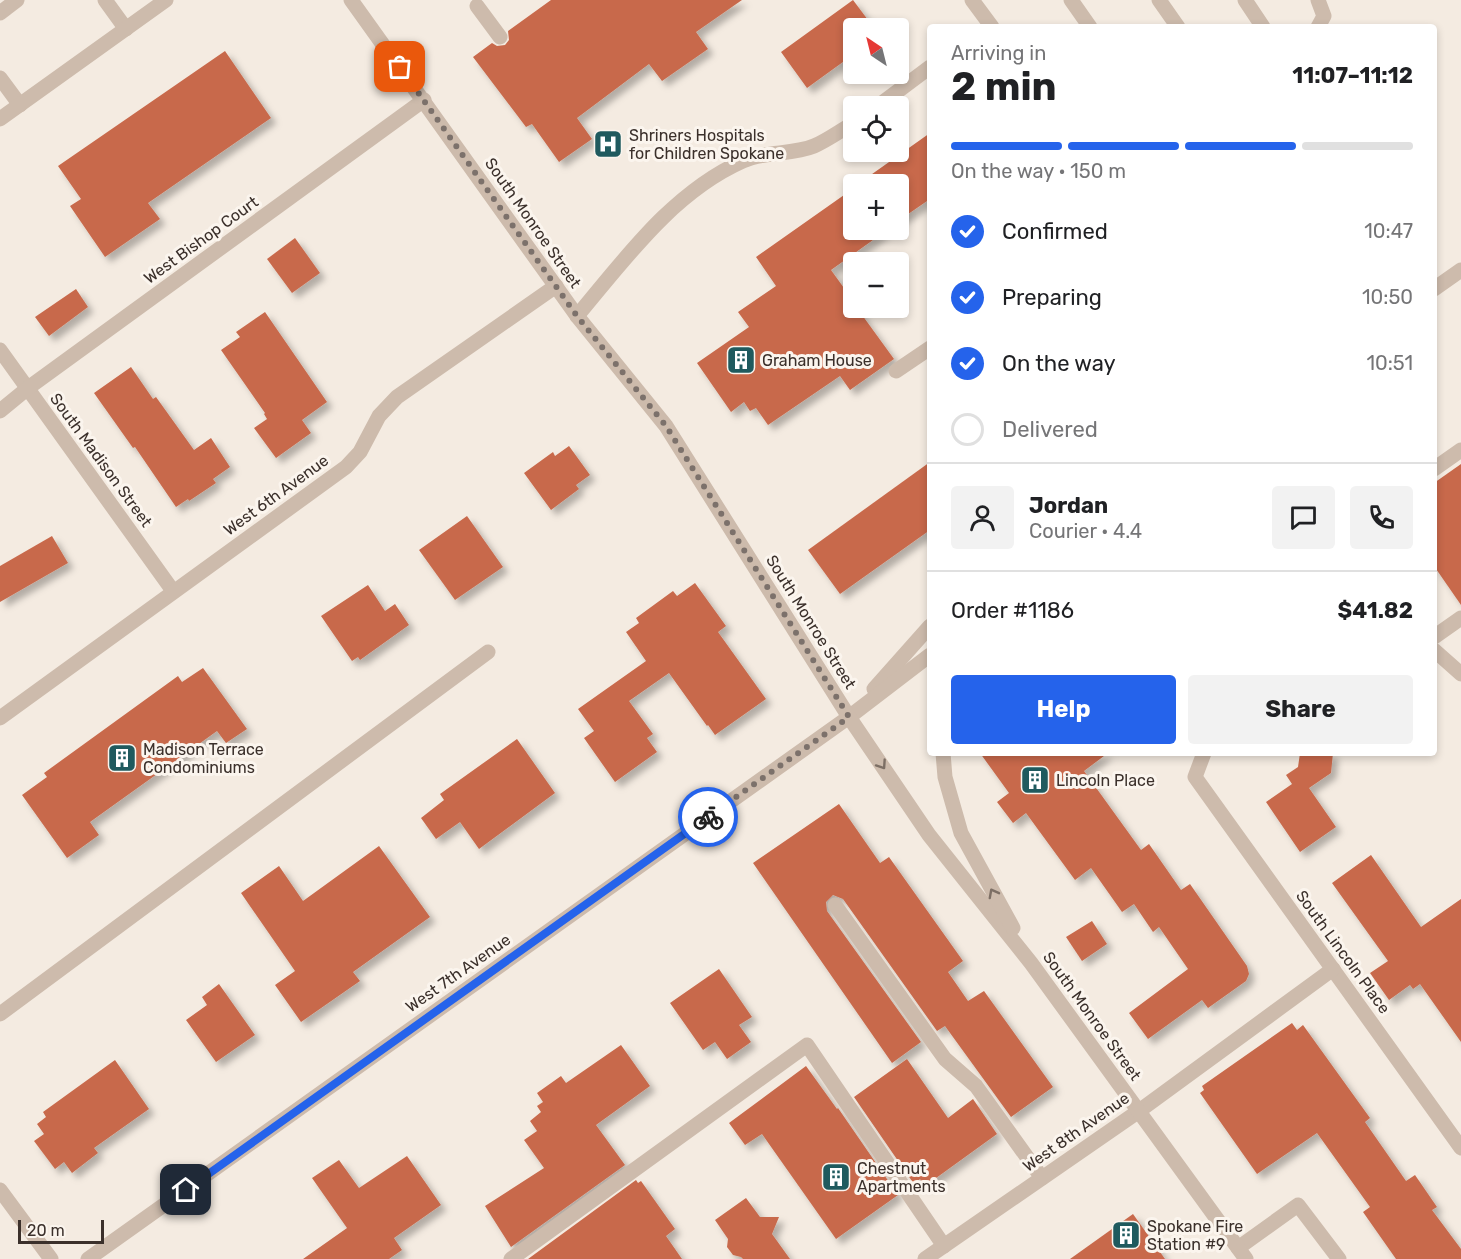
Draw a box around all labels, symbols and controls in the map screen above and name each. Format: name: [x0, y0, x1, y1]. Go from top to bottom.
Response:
north arrow: [843, 18, 909, 84]
map controls: [843, 18, 909, 318]
pin: [374, 41, 425, 92]
text: Arriving in: [951, 41, 1046, 65]
icon: bag: [383, 50, 416, 83]
text: 11:07–11:12: [1292, 62, 1413, 89]
text: 2 min: [951, 64, 1057, 110]
button: locate: [843, 96, 909, 162]
place label: Shriners Hospitals for Children Spokane: [629, 126, 784, 163]
hospital icon: Shriners Hospitals for Children Spokane: [592, 128, 624, 160]
street label: South Monroe Street: [481, 154, 585, 292]
text: On the way · 150 m: [951, 159, 1126, 183]
button: +: [843, 174, 909, 240]
street label: West Bishop Court: [140, 192, 262, 288]
icon: check: [951, 215, 984, 248]
text: Confirmed: [1002, 218, 1108, 245]
text: 10:47: [1364, 219, 1413, 243]
button: −: [843, 252, 909, 318]
icon: check: [951, 281, 984, 314]
text: Preparing: [1002, 284, 1102, 311]
text: 10:50: [1362, 285, 1413, 309]
building icon: Graham House: [725, 344, 757, 376]
icon: check: [951, 347, 984, 380]
text: On the way: [1002, 350, 1116, 377]
place label: Graham House: [762, 351, 872, 370]
text: 10:51: [1366, 351, 1413, 375]
street label: South Madison Street: [46, 389, 156, 531]
text: Delivered: [1002, 416, 1098, 443]
street label: West 6th Avenue: [220, 451, 332, 539]
button: person: [951, 486, 1014, 549]
button: chat: [1272, 486, 1335, 549]
button: phone: [1350, 486, 1413, 549]
text: Jordan: [1029, 492, 1108, 519]
text: Courier · 4.4: [1029, 519, 1142, 543]
street label: South Monroe Street: [762, 551, 860, 693]
text: Order #1186: [951, 597, 1074, 624]
text: $41.82: [1338, 597, 1413, 624]
button: Help: [951, 675, 1176, 744]
button: Share: [1188, 675, 1413, 744]
place label: Madison Terrace Condominiums: [143, 740, 264, 777]
building icon: Madison Terrace Condominiums: [106, 742, 138, 774]
one-way arrow: [874, 759, 885, 770]
building icon: Lincoln Place: [1019, 764, 1051, 796]
place label: Lincoln Place: [1056, 771, 1155, 790]
courier: [678, 787, 738, 847]
icon: bike: [692, 801, 725, 834]
street label: South Lincoln Place: [1292, 887, 1394, 1017]
one-way arrow: [989, 888, 1000, 899]
street label: West 7th Avenue: [402, 930, 514, 1016]
street label: South Monroe Street: [1039, 948, 1145, 1084]
street label: West 8th Avenue: [1019, 1088, 1133, 1176]
place label: Chestnut Apartments: [857, 1159, 946, 1196]
building icon: Chestnut Apartments: [820, 1161, 852, 1193]
pin: [160, 1164, 211, 1215]
icon: home: [169, 1173, 202, 1206]
scale bar: [18, 1217, 104, 1244]
place label: Spokane Fire Station #9: [1147, 1217, 1243, 1254]
building icon: Spokane Fire Station #9: [1110, 1219, 1142, 1251]
text: 20 m: [27, 1221, 65, 1240]

